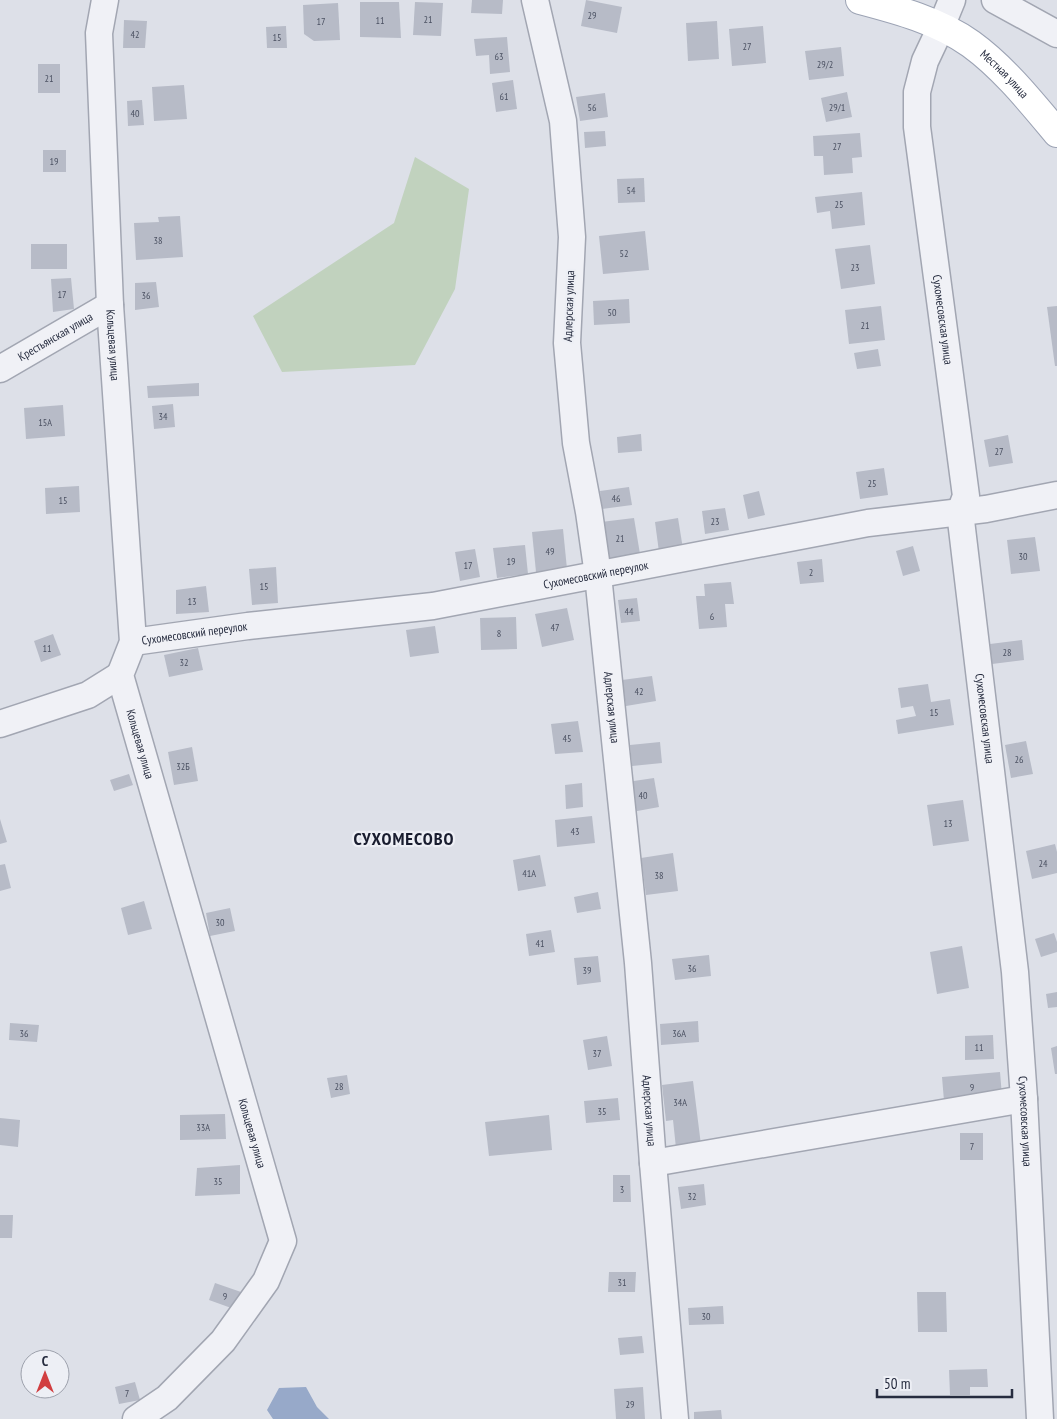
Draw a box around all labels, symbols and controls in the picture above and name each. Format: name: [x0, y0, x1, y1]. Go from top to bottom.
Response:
house number: 29: [588, 9, 597, 22]
house number: 21: [424, 13, 433, 26]
house number: 11: [376, 14, 385, 27]
house number: 17: [317, 15, 326, 28]
house number: 42: [131, 28, 140, 41]
house number: 15: [273, 31, 282, 44]
house number: 27: [743, 40, 752, 53]
street label: Местная улица: [977, 46, 1032, 101]
house number: 63: [495, 50, 504, 63]
house number: 29/2: [817, 58, 833, 71]
house number: 21: [45, 72, 54, 85]
house number: 61: [500, 90, 509, 103]
house number: 56: [588, 101, 597, 114]
house number: 29/1: [829, 101, 845, 114]
house number: 40: [131, 107, 140, 120]
house number: 27: [833, 140, 842, 153]
house number: 19: [50, 155, 59, 168]
house number: 54: [627, 184, 636, 197]
house number: 25: [835, 198, 844, 211]
house number: 38: [154, 234, 163, 247]
house number: 52: [620, 247, 629, 260]
house number: 23: [851, 261, 860, 274]
street label: Адлерская улица: [560, 270, 577, 342]
street label: Сухомесовская улица: [930, 274, 956, 366]
house number: 17: [58, 288, 67, 301]
house number: 36: [142, 289, 151, 302]
house number: 50: [608, 306, 617, 319]
street label: Крестьянская улица: [15, 309, 95, 364]
street label: Кольцевая улица: [103, 309, 123, 382]
house number: 21: [861, 319, 870, 332]
house number: 34: [159, 410, 168, 423]
house number: 15А: [38, 416, 52, 429]
house number: 27: [995, 445, 1004, 458]
house number: 25: [868, 477, 877, 490]
house number: 46: [612, 492, 621, 505]
house number: 15: [59, 494, 68, 507]
house number: 23: [711, 515, 720, 528]
house number: 21: [616, 532, 625, 545]
house number: 49: [546, 545, 555, 558]
house number: 30: [1019, 550, 1028, 563]
house number: 19: [507, 555, 516, 568]
street label: Сухомесовский переулок: [542, 557, 650, 592]
house number: 17: [464, 559, 473, 572]
house number: 2: [809, 566, 813, 579]
house number: 15: [260, 580, 269, 593]
house number: 13: [188, 595, 197, 608]
house number: 44: [625, 605, 634, 618]
house number: 6: [710, 610, 715, 623]
street label: Сухомесовский переулок: [141, 618, 248, 648]
house number: 47: [551, 621, 560, 634]
house number: 8: [497, 627, 501, 640]
house number: 11: [43, 642, 52, 655]
house number: 28: [1003, 646, 1012, 659]
house number: 32: [180, 656, 189, 669]
street label: Адлерская улица: [601, 671, 623, 744]
street label: Сухомесовская улица: [972, 672, 998, 764]
house number: 42: [635, 685, 644, 698]
house number: 15: [930, 706, 939, 719]
street label: Кольцевая улица: [123, 708, 158, 781]
house number: 45: [563, 732, 572, 745]
house number: 26: [1015, 753, 1024, 766]
house number: 32Б: [176, 760, 190, 773]
house number: 40: [639, 789, 648, 802]
house number: 13: [944, 817, 953, 830]
house number: 43: [571, 825, 580, 838]
district label: СУХОМЕСОВО: [353, 827, 455, 850]
house number: 24: [1039, 857, 1048, 870]
house number: 41А: [522, 867, 536, 880]
house number: 38: [655, 869, 664, 882]
house number: 30: [216, 916, 225, 929]
house number: 41: [536, 937, 545, 950]
house number: 36: [688, 962, 697, 975]
house number: 39: [583, 964, 592, 977]
house number: 36: [20, 1027, 29, 1040]
house number: 36А: [672, 1027, 686, 1040]
house number: 11: [975, 1041, 984, 1054]
house number: 37: [593, 1047, 602, 1060]
street label: Адлерская улица: [639, 1074, 660, 1147]
street label: Сухомесовская улица: [1015, 1075, 1035, 1167]
house number: 28: [335, 1080, 344, 1093]
house number: 9: [970, 1081, 974, 1094]
house number: 34А: [673, 1096, 687, 1109]
street label: Кольцевая улица: [235, 1097, 270, 1170]
house number: 35: [598, 1105, 607, 1118]
house number: 33А: [196, 1121, 210, 1134]
house number: 7: [970, 1140, 974, 1153]
house number: 35: [214, 1175, 223, 1188]
house number: 3: [620, 1183, 624, 1196]
house number: 32: [688, 1190, 697, 1203]
house number: 31: [618, 1276, 627, 1289]
house number: 9: [223, 1290, 227, 1303]
house number: 30: [702, 1310, 711, 1323]
north arrow: [20, 1349, 70, 1399]
text: С: [42, 1352, 49, 1370]
scale bar: [877, 1366, 1012, 1398]
text: 50 m: [884, 1374, 910, 1393]
house number: 7: [125, 1387, 129, 1400]
house number: 29: [626, 1398, 635, 1411]

